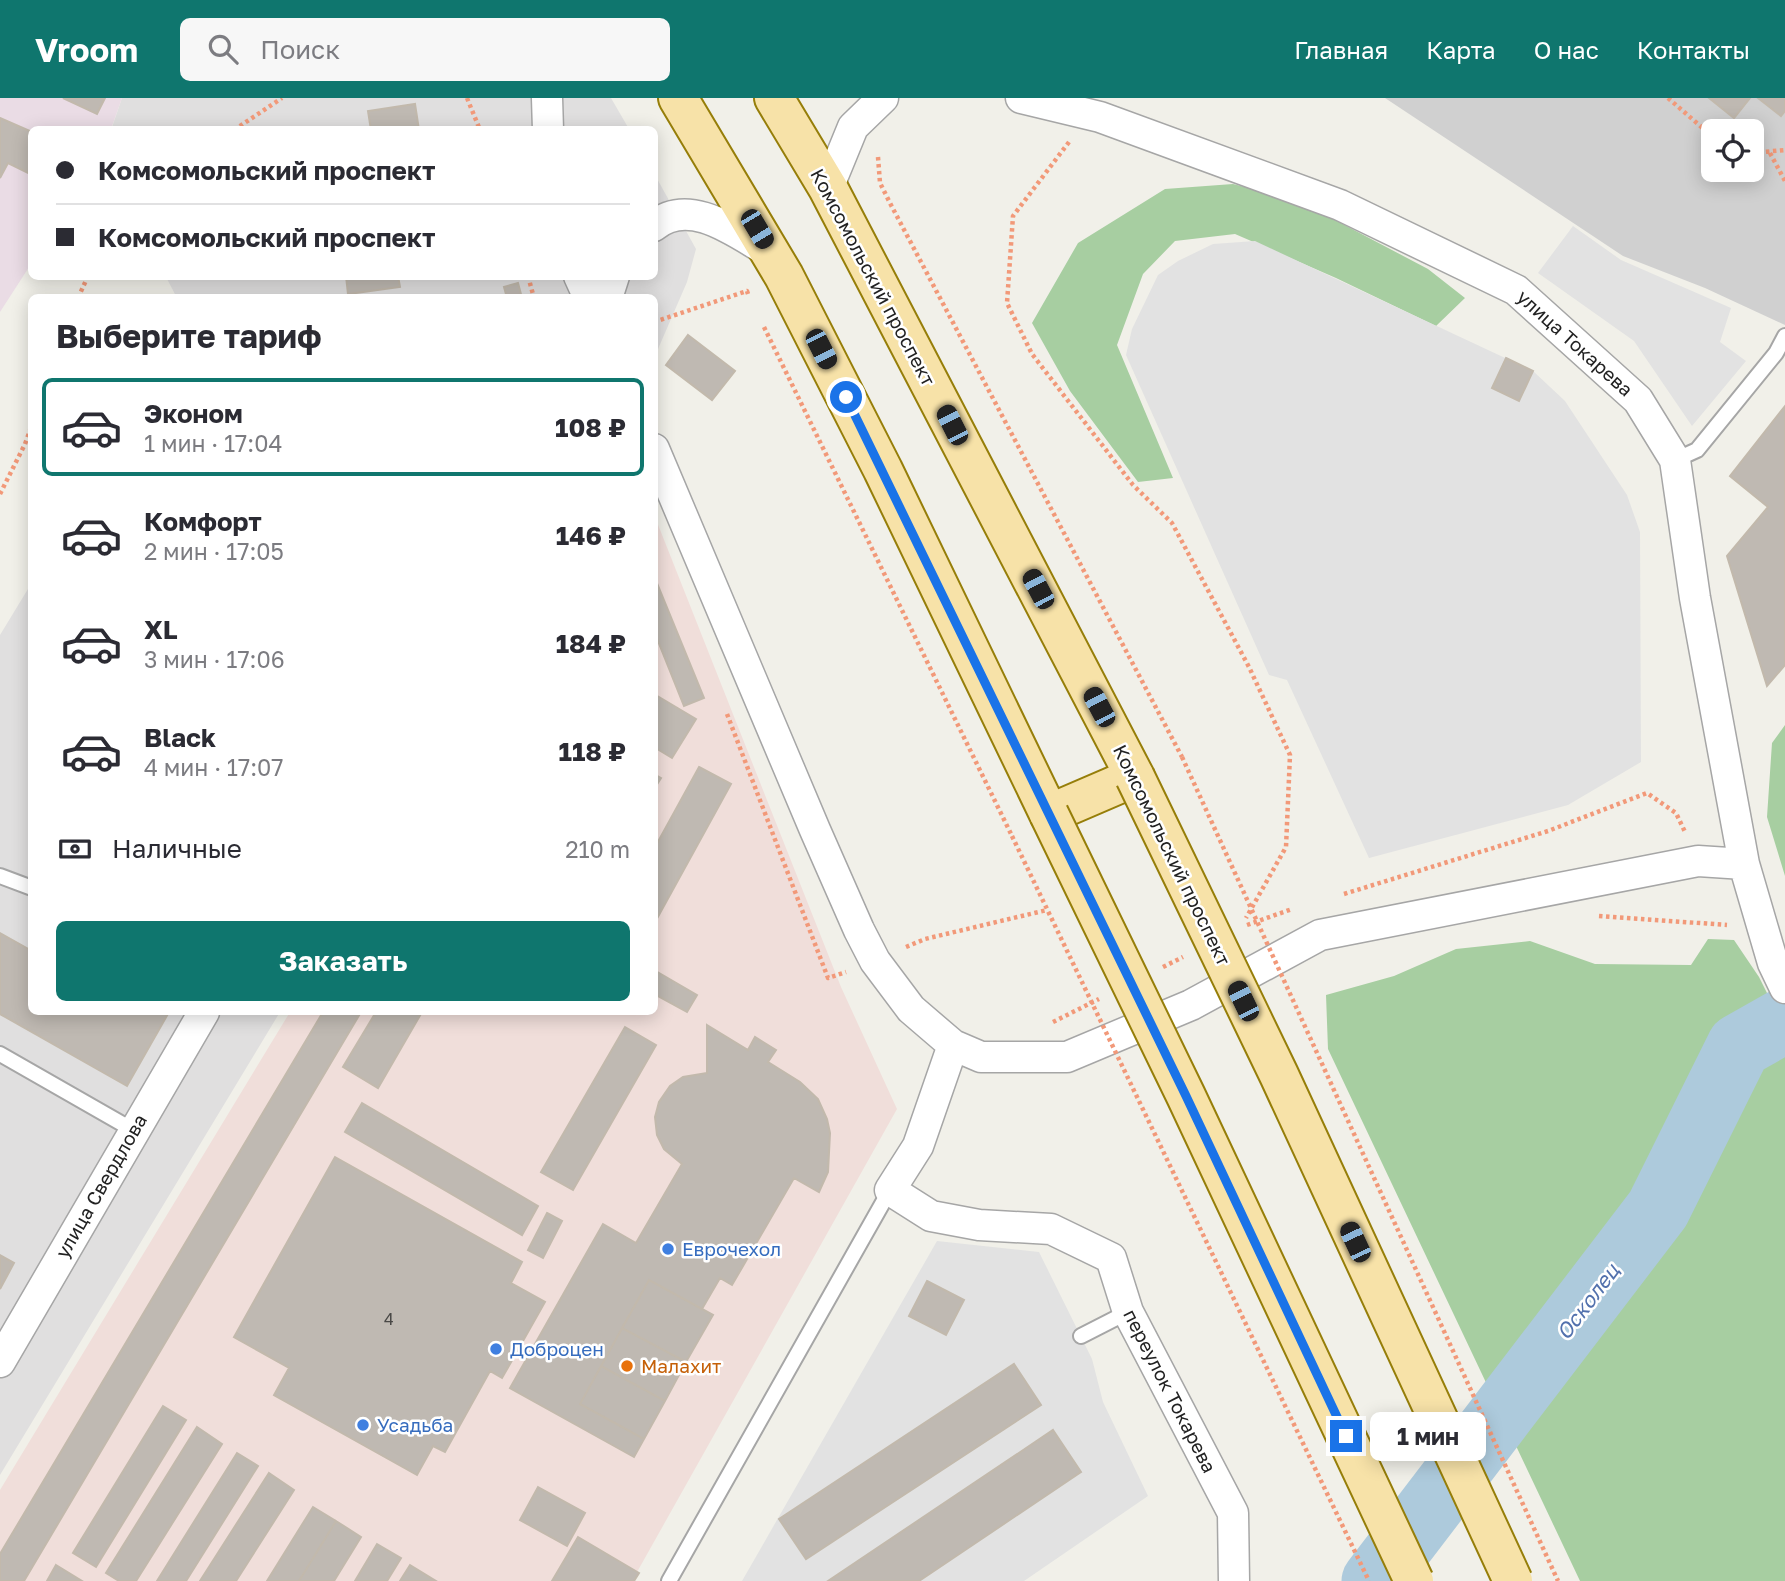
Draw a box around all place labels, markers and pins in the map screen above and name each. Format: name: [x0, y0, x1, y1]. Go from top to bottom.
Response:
place label: Еврочехол: [682, 1237, 781, 1260]
marker: Еврочехол: [660, 1241, 676, 1257]
place label: Доброцен: [510, 1337, 604, 1360]
marker: Доброцен: [488, 1341, 504, 1357]
place label: Малахит: [641, 1354, 721, 1377]
marker: Малахит: [619, 1358, 635, 1374]
place label: Усадьба: [377, 1413, 453, 1436]
marker: Усадьба: [355, 1417, 371, 1433]

